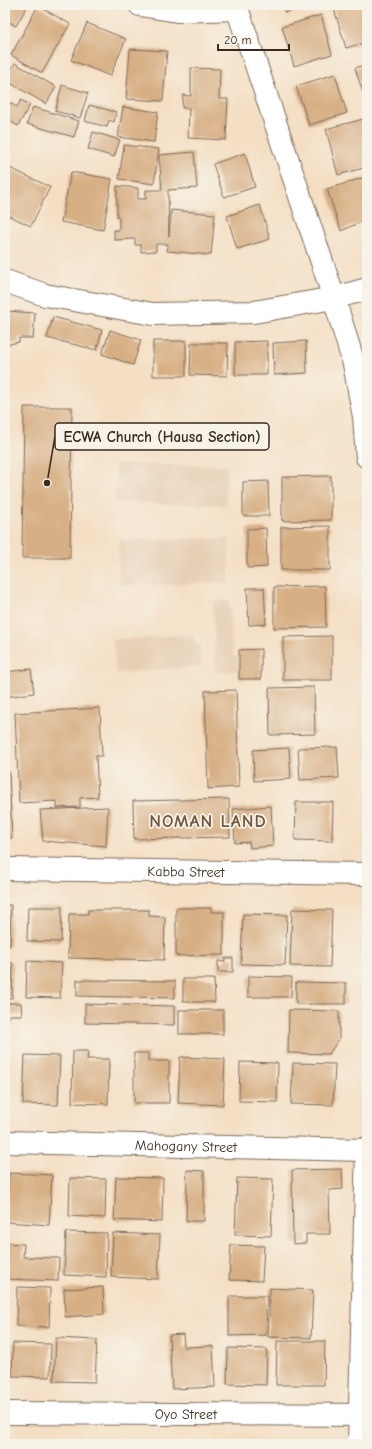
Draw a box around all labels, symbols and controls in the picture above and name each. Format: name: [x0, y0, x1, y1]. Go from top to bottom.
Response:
scale bar: [218, 26, 289, 52]
text: 20 m: [224, 33, 252, 47]
callout: ECWA Church (Hausa Section): [55, 423, 269, 450]
text: ECWA Church (Hausa Section): [63, 428, 261, 446]
district label: NOMAN LAND: [149, 811, 267, 832]
street label: Kabba Street: [147, 862, 226, 881]
street label: Mahogany Street: [135, 1136, 238, 1156]
street label: Oyo Street: [155, 1405, 218, 1423]

